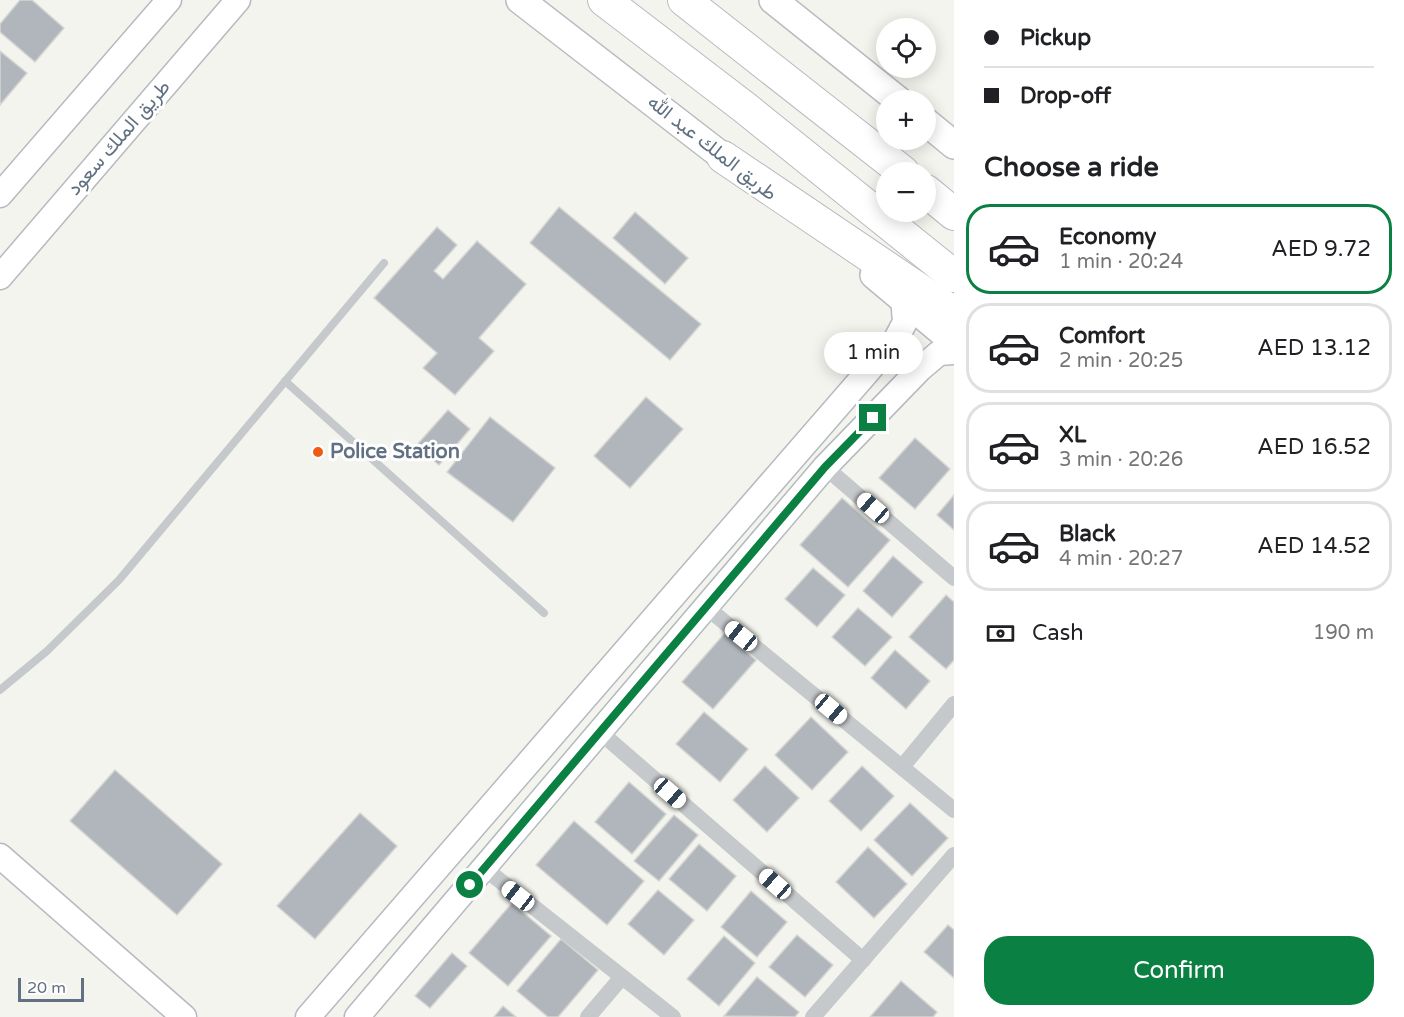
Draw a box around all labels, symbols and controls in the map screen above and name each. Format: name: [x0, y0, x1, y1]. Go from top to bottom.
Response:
map controls: [876, 18, 936, 222]
button: locate: [876, 18, 936, 78]
text: Pickup: [1020, 25, 1091, 51]
street label: طريق الملك سعود: [62, 75, 176, 201]
text: Drop-off: [1020, 83, 1111, 109]
street label: طريق الملك عبد الله: [643, 89, 782, 206]
button: +: [876, 90, 936, 150]
text: Choose a ride: [984, 151, 1159, 184]
button: −: [876, 162, 936, 222]
icon: car: [987, 222, 1041, 276]
text: Economy: [1059, 224, 1156, 250]
text: AED 9.72: [1271, 236, 1371, 262]
text: 1 min · 20:24: [1059, 250, 1183, 274]
icon: car: [987, 321, 1041, 375]
text: Comfort: [1059, 323, 1145, 349]
callout: 1 min: [824, 331, 922, 373]
text: AED 13.12: [1257, 335, 1371, 361]
text: 1 min: [847, 341, 900, 365]
text: 2 min · 20:25: [1059, 349, 1183, 373]
route end: [859, 404, 886, 431]
icon: car: [987, 420, 1041, 474]
text: XL: [1059, 422, 1086, 448]
text: AED 16.52: [1257, 434, 1371, 460]
place label: Police Station: [330, 440, 460, 464]
marker: Police Station: [311, 445, 325, 459]
text: 3 min · 20:26: [1059, 448, 1183, 472]
car: [854, 489, 892, 527]
icon: car: [987, 519, 1041, 573]
text: Black: [1059, 521, 1116, 547]
text: AED 14.52: [1257, 533, 1371, 559]
text: 4 min · 20:27: [1059, 547, 1183, 571]
icon: cash: [984, 617, 1017, 650]
car: [721, 618, 761, 654]
text: Cash: [1032, 620, 1084, 646]
text: 190 m: [1313, 621, 1374, 645]
car: [811, 691, 851, 727]
car: [651, 774, 689, 812]
car: [756, 865, 794, 903]
route start: [456, 871, 483, 898]
car: [498, 878, 538, 914]
button: Confirm: [984, 936, 1374, 1005]
scale bar: [18, 975, 84, 1002]
text: 20 m: [27, 978, 66, 998]

